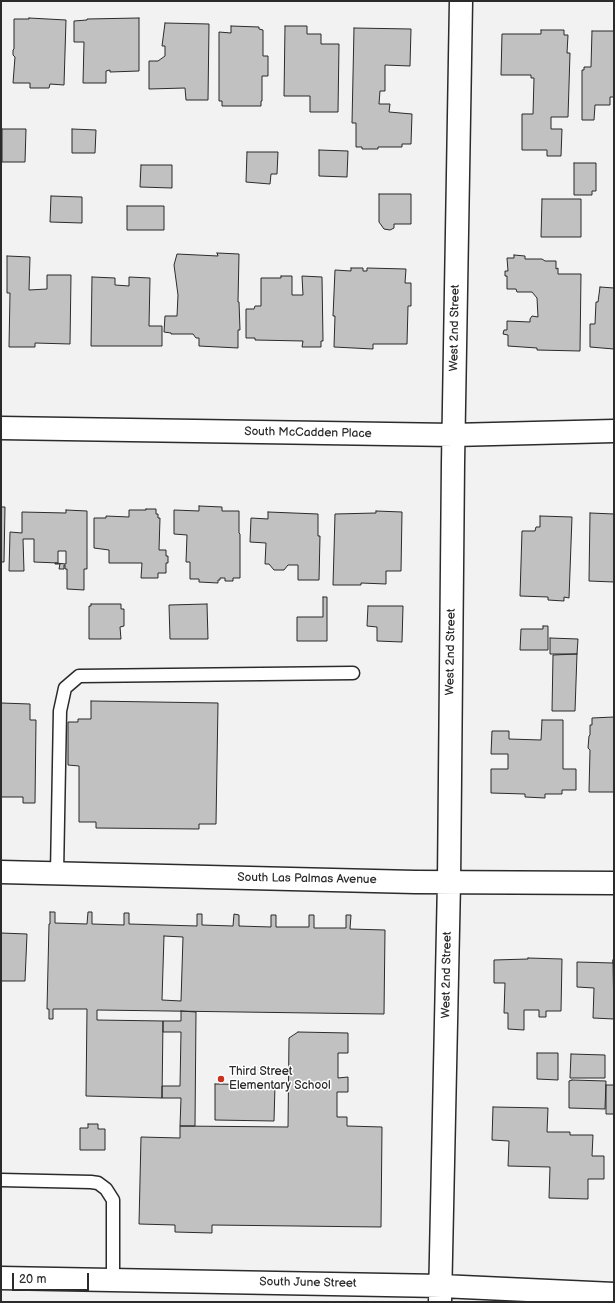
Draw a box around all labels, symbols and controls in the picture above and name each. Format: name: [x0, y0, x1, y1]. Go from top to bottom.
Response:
street label: West 2nd Street: [447, 284, 463, 372]
street label: South McCadden Place: [244, 425, 372, 441]
street label: West 2nd Street: [443, 608, 459, 696]
street label: South Las Palmas Avenue: [237, 871, 377, 887]
street label: West 2nd Street: [439, 931, 455, 1019]
place label: Third Street Elementary School: [229, 1065, 331, 1093]
marker: Third Street Elementary School: [216, 1074, 226, 1084]
scale bar: [14, 1265, 91, 1291]
text: 20 m: [19, 1272, 46, 1287]
street label: South June Street: [259, 1275, 357, 1291]

